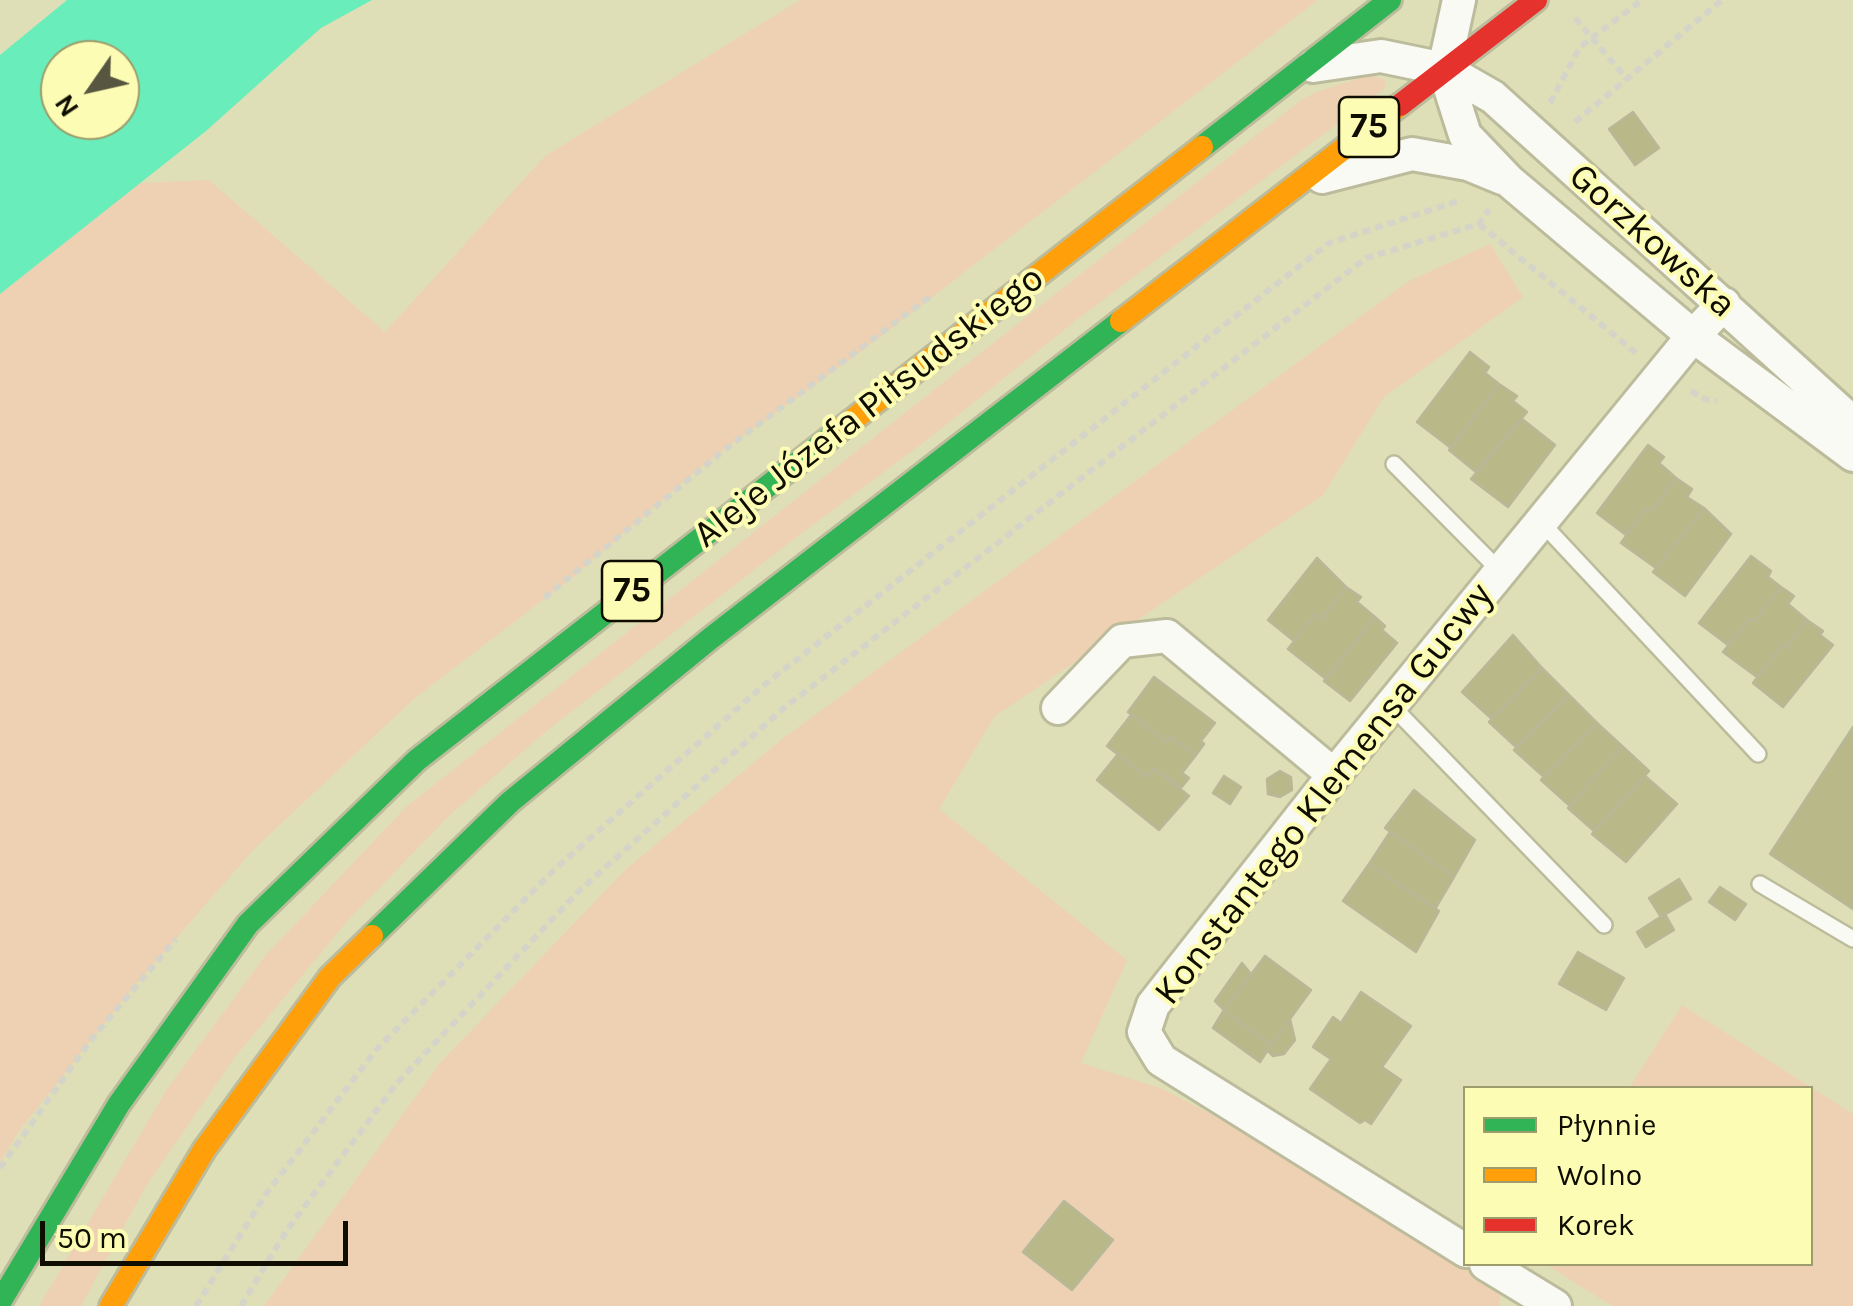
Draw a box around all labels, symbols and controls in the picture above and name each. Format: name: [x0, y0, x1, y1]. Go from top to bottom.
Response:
north arrow: [40, 40, 140, 140]
text: N: [47, 88, 86, 123]
road number: 75: [1339, 97, 1399, 157]
street label: Gorzkowska: [1559, 154, 1745, 328]
street label: Aleje Józefa Piłsudskiego: [685, 256, 1053, 558]
road number: 75: [602, 561, 662, 621]
street label: Konstantego Klemensa Gucwy: [1145, 574, 1503, 1014]
legend: [1463, 1086, 1813, 1266]
text: Płynnie: [1557, 1107, 1657, 1143]
text: Wolno: [1557, 1157, 1642, 1193]
scale bar: [45, 1201, 352, 1263]
text: Korek: [1557, 1207, 1635, 1243]
text: 50 m: [57, 1220, 127, 1256]

